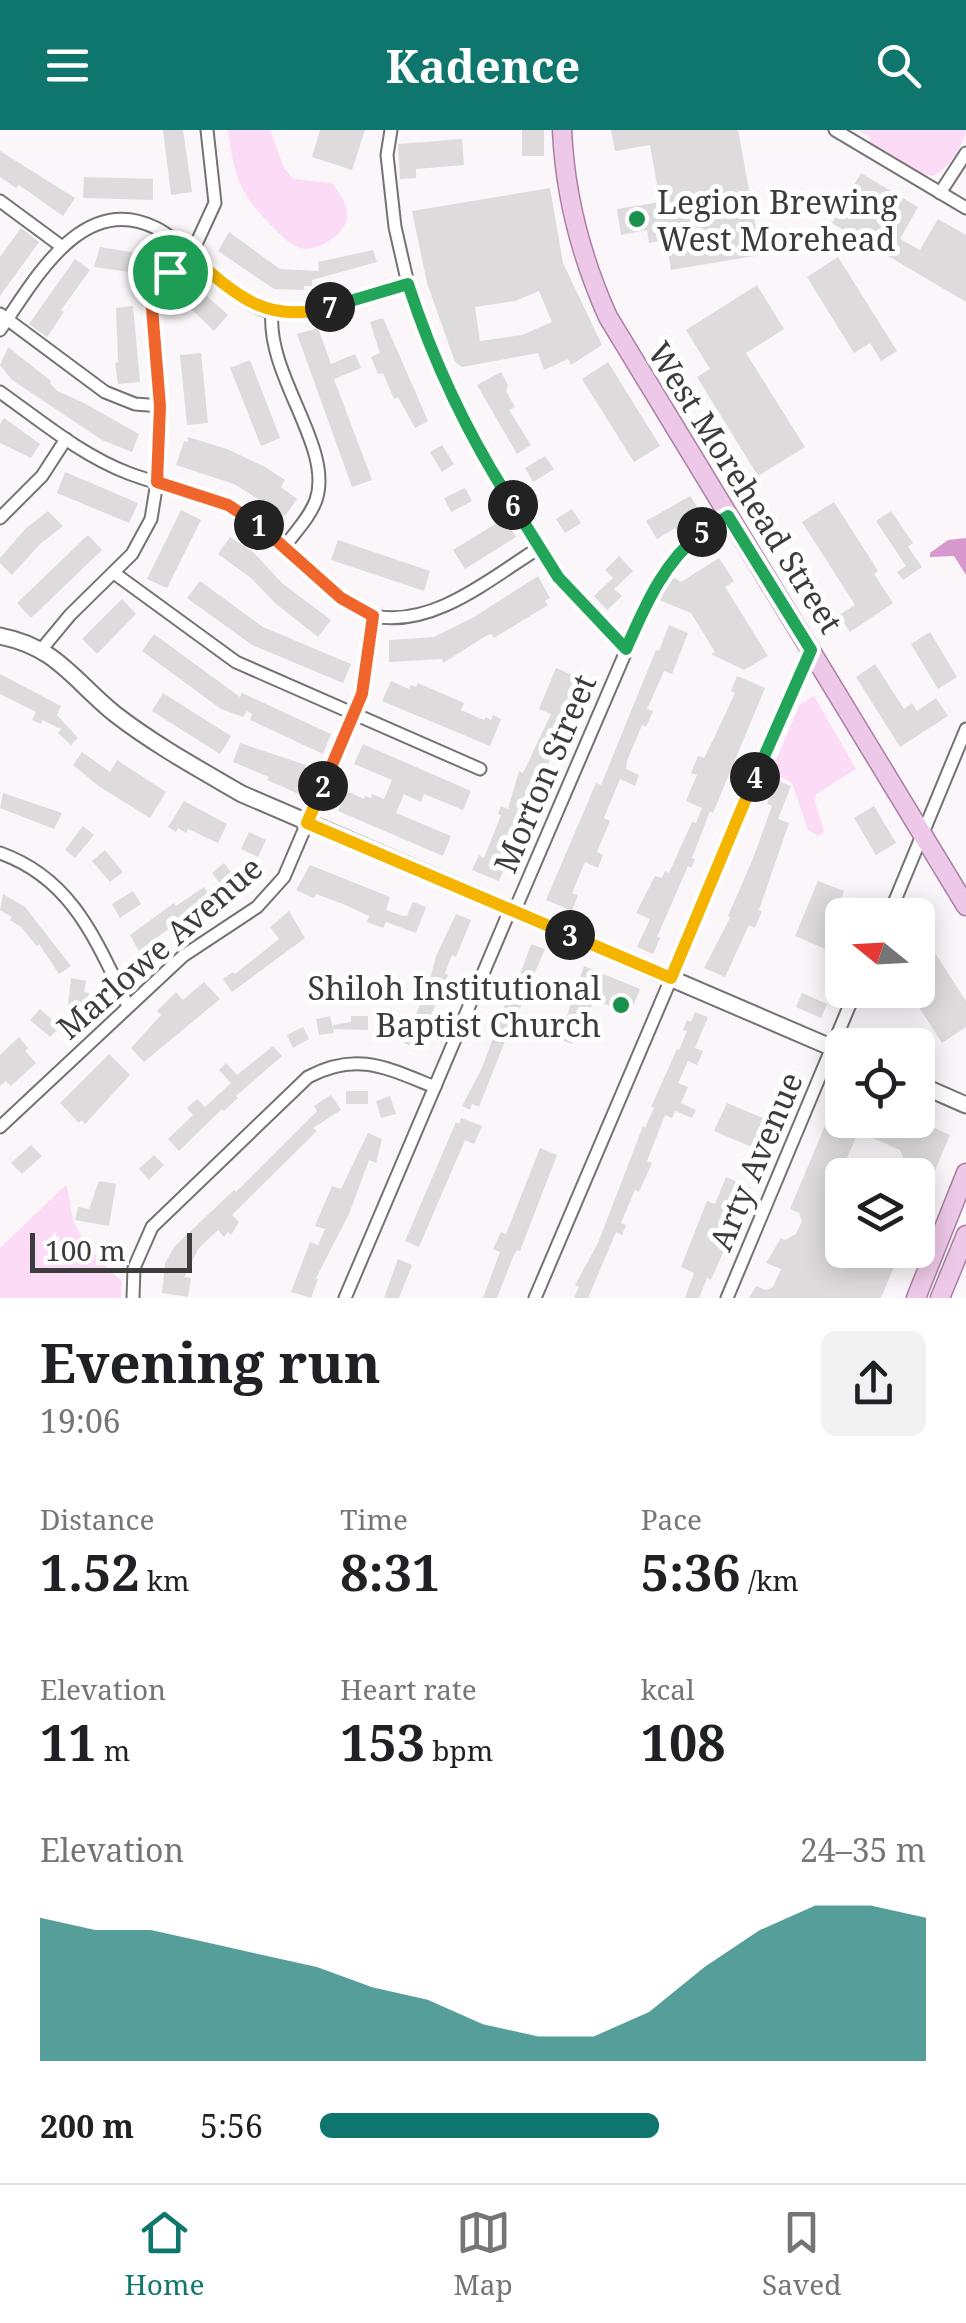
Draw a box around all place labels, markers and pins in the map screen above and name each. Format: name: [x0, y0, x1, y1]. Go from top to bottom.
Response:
place label: Legion Brewing West Morehead: [657, 180, 898, 260]
marker: Legion Brewing West Morehead: [626, 208, 648, 230]
pin: [128, 230, 213, 315]
pin: 7: [305, 282, 355, 332]
pin: 6: [488, 480, 538, 530]
pin: 1: [234, 500, 284, 550]
pin: 5: [677, 507, 727, 557]
pin: 4: [730, 752, 780, 802]
pin: 2: [298, 761, 348, 811]
pin: 3: [545, 910, 595, 960]
place label: Shiloh Institutional Baptist Church: [308, 966, 601, 1046]
marker: Shiloh Institutional Baptist Church: [610, 994, 632, 1016]

